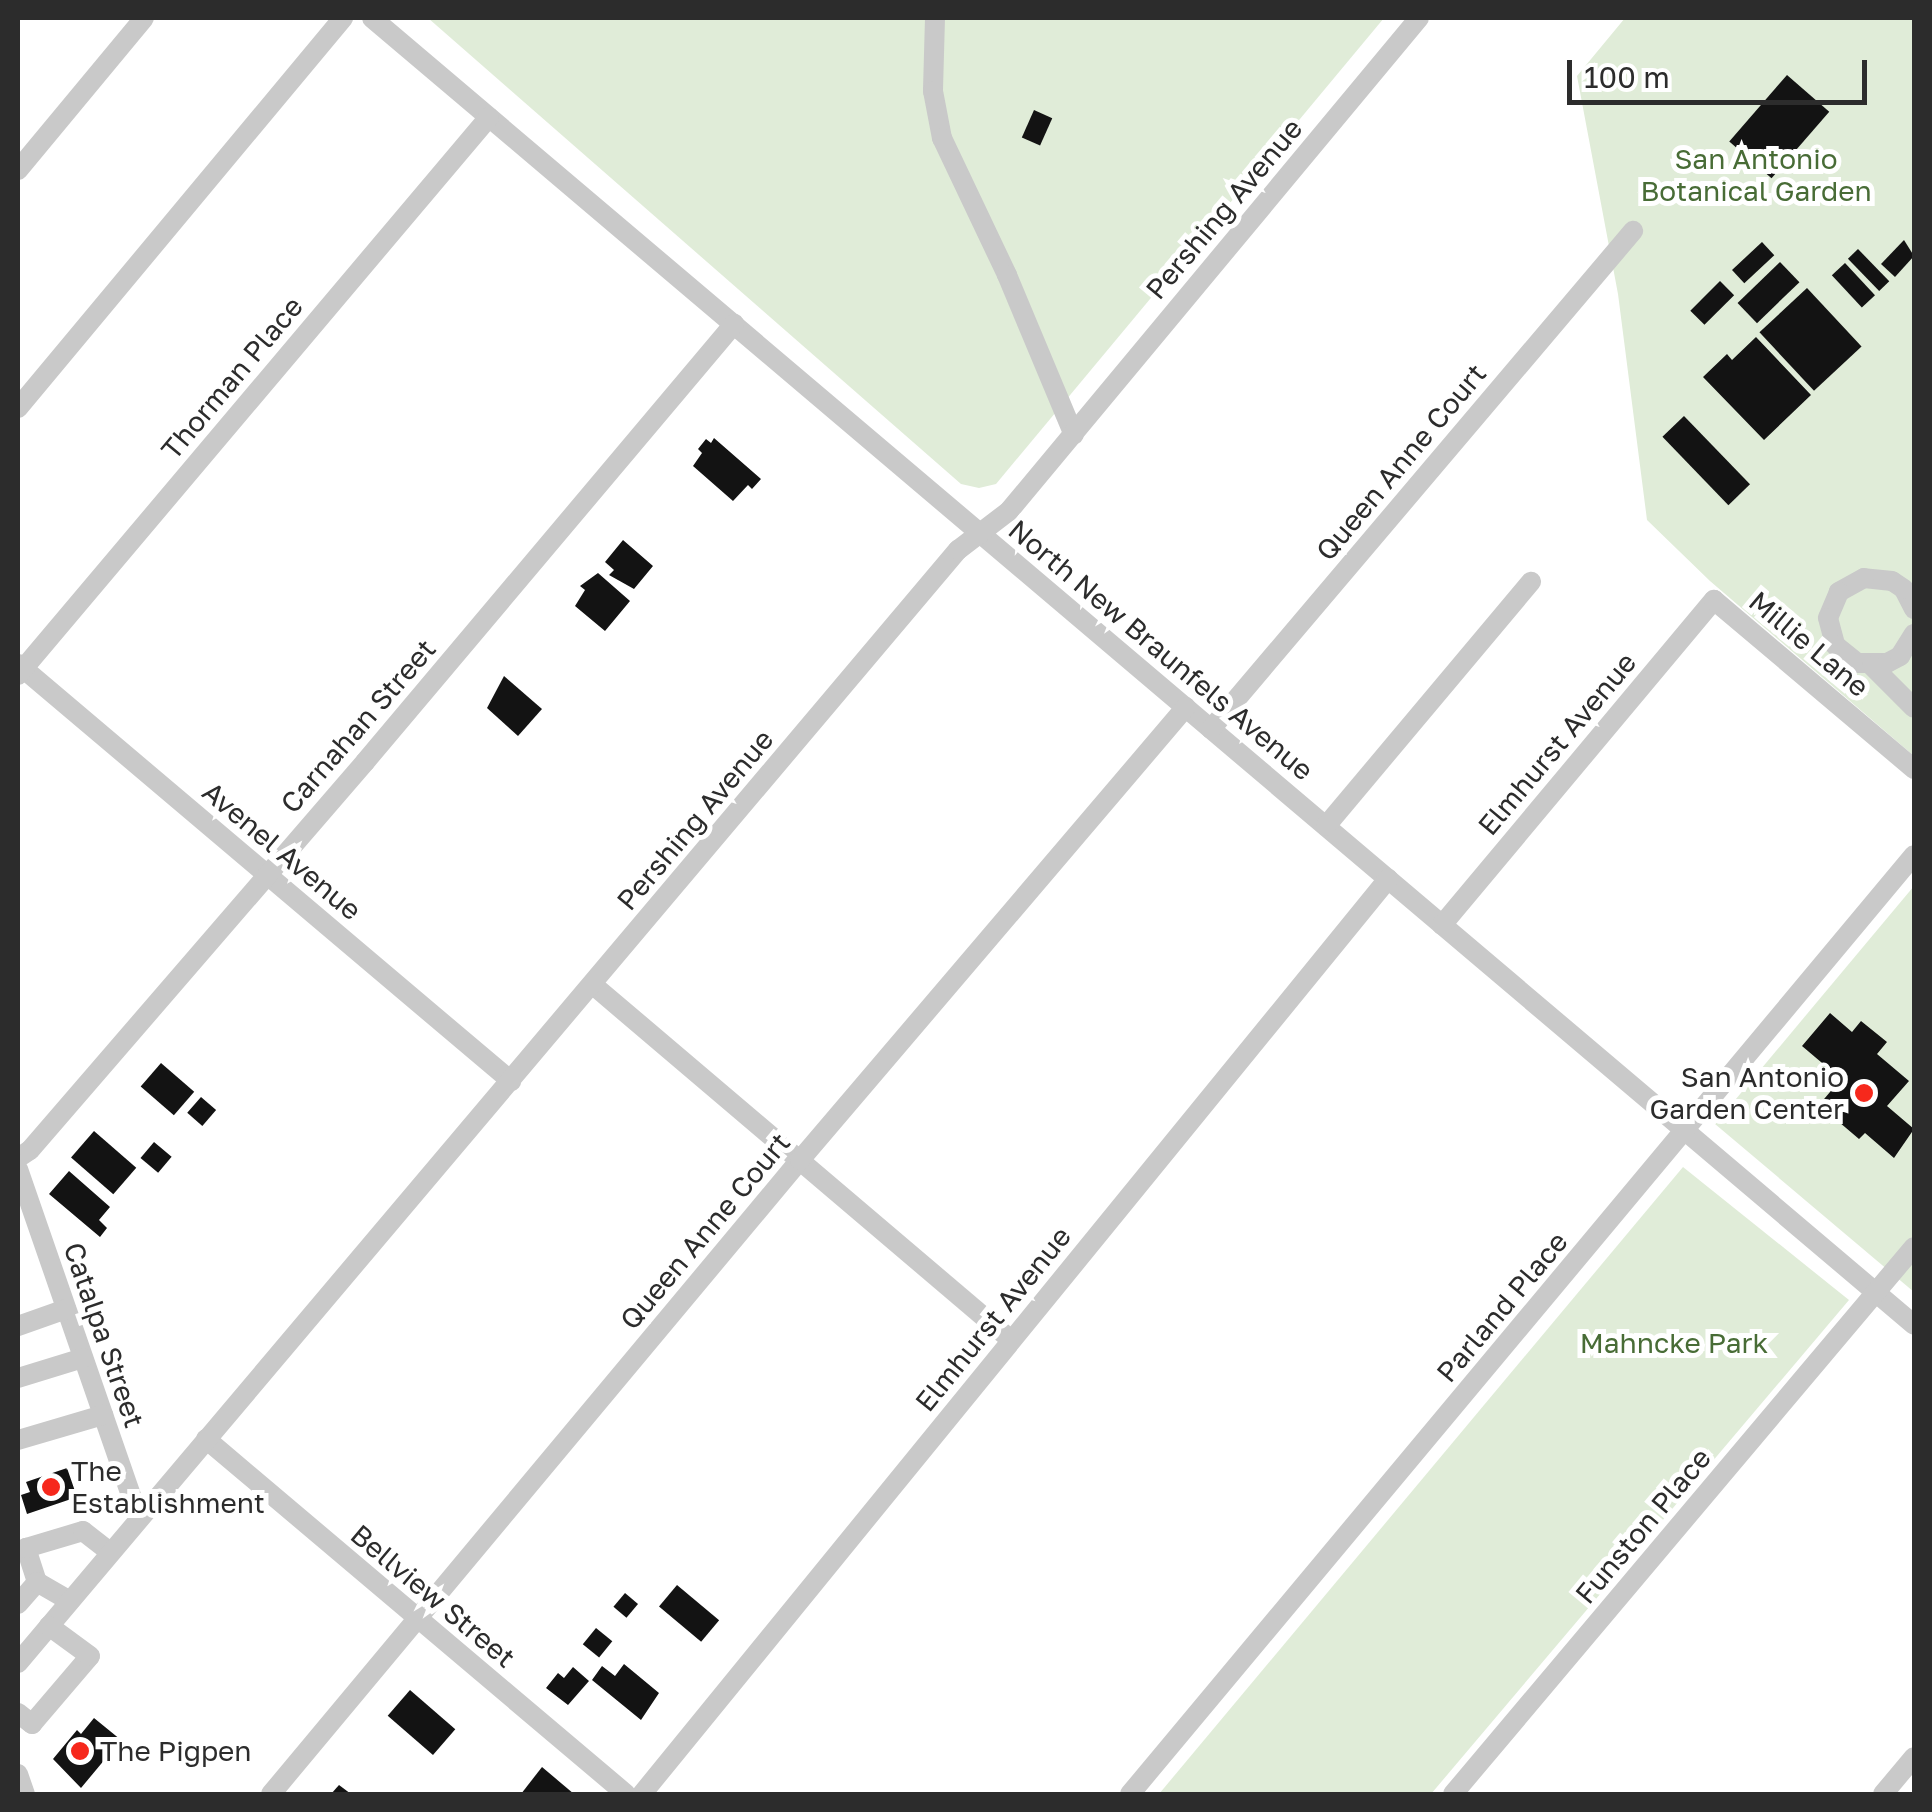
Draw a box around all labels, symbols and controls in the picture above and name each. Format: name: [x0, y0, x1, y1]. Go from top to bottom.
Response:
scale bar: [1572, 40, 1872, 102]
text: 100 m: [1584, 59, 1670, 95]
street label: Pershing Avenue: [1139, 112, 1309, 306]
park label: San Antonio Botanical Garden: [1640, 142, 1872, 208]
street label: Thorman Place: [154, 290, 310, 466]
street label: Queen Anne Court: [1309, 357, 1493, 567]
street label: North New Braunfels Avenue: [1002, 513, 1320, 787]
street label: Millie Lane: [1742, 584, 1876, 704]
street label: Carnahan Street: [273, 632, 443, 820]
street label: Elmhurst Avenue: [1471, 646, 1643, 842]
street label: Pershing Avenue: [610, 723, 780, 917]
street label: Avenel Avenue: [196, 775, 368, 927]
place label: San Antonio Garden Center: [1650, 1060, 1844, 1126]
marker: San Antonio Garden Center: [1853, 1082, 1875, 1104]
street label: Queen Anne Court: [613, 1126, 797, 1336]
street label: Elmhurst Avenue: [908, 1220, 1078, 1418]
street label: Parland Place: [1429, 1225, 1575, 1389]
street label: Catalpa Street: [57, 1238, 151, 1432]
park label: Mahncke Park: [1580, 1326, 1768, 1360]
street label: Funston Place: [1568, 1441, 1718, 1611]
place label: The Establishment: [71, 1454, 265, 1520]
marker: The Establishment: [40, 1476, 62, 1498]
street label: Bellview Street: [344, 1518, 522, 1674]
place label: The Pigpen: [100, 1734, 252, 1768]
marker: The Pigpen: [69, 1740, 91, 1762]

